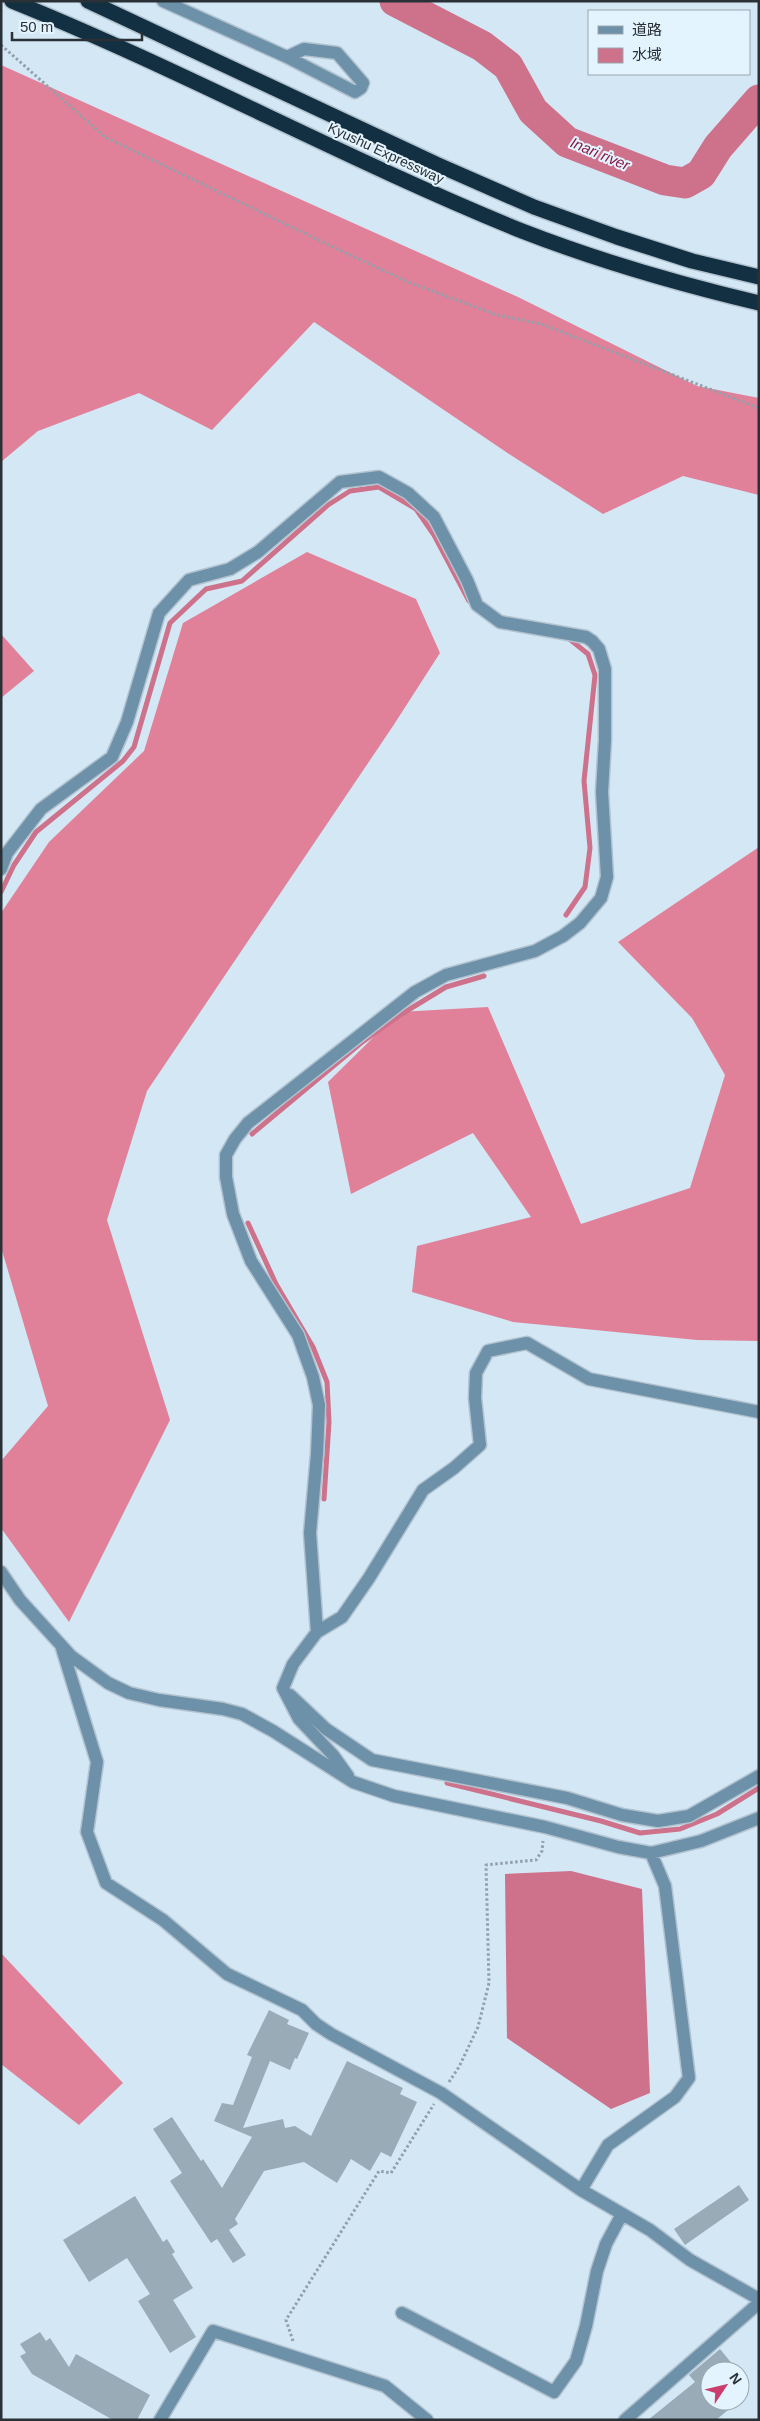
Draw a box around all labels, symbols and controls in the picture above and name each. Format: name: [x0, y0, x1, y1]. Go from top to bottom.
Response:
scale bar: [12, 10, 142, 42]
legend: [588, 10, 750, 75]
text: 50 m: [20, 18, 53, 35]
text: 道路: [632, 21, 662, 38]
text: 水域: [632, 46, 662, 63]
street label: Kyushu Expressway: [325, 119, 447, 187]
water label: Inari river: [568, 134, 633, 174]
north arrow: [700, 2361, 750, 2411]
text: N: [726, 2370, 745, 2387]

